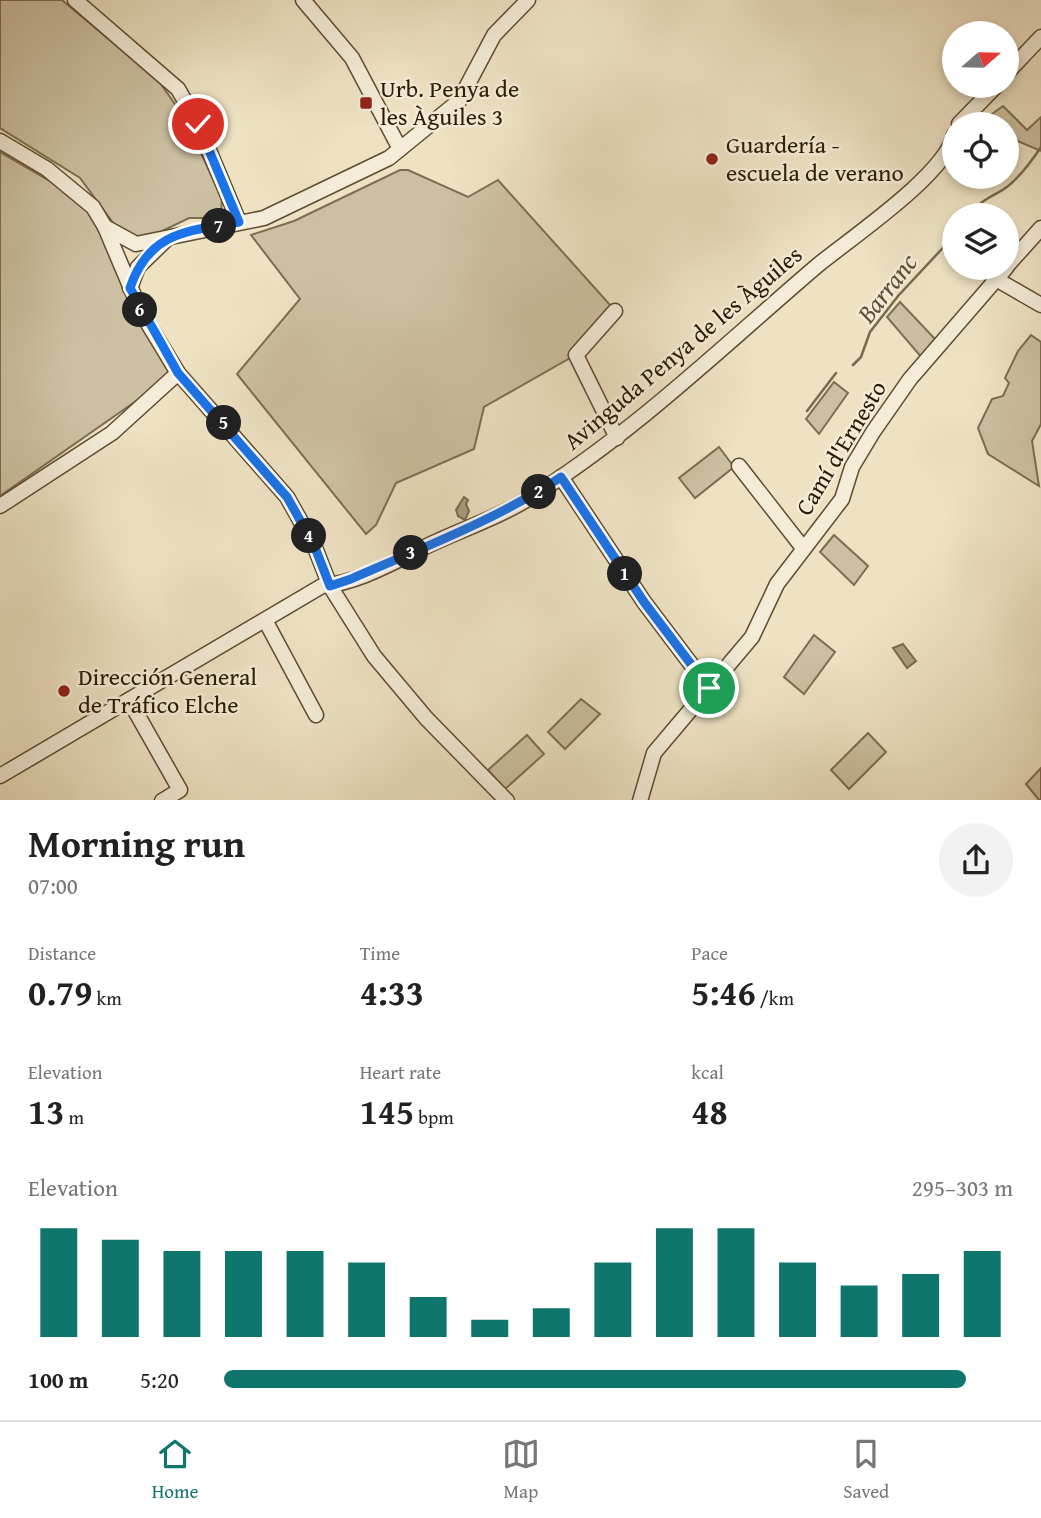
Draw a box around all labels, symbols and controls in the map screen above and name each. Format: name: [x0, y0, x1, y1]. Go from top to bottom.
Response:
north arrow: [942, 21, 1018, 98]
map controls: [942, 21, 1019, 280]
place label: Urb. Penya de les Àguiles 3: [380, 71, 519, 134]
pin: [168, 94, 228, 154]
marker: Urb. Penya de les Àguiles 3: [358, 95, 374, 111]
icon: check: [179, 105, 217, 143]
button: locate: [942, 112, 1019, 189]
place label: Guardería - escuela de verano: [726, 127, 904, 190]
marker: Guardería - escuela de verano: [704, 151, 720, 167]
button: layers: [942, 203, 1019, 280]
pin: 7: [202, 208, 236, 244]
text: 7: [214, 211, 223, 239]
street label: Avinguda Penya de les Àguiles: [556, 237, 809, 458]
water label: Barranc: [846, 244, 927, 332]
pin: 6: [122, 292, 158, 328]
text: 6: [135, 295, 144, 323]
street label: Camí d'Ernesto: [786, 374, 895, 522]
pin: 5: [206, 406, 242, 440]
text: 5: [219, 408, 228, 436]
pin: 2: [522, 475, 556, 510]
text: 2: [534, 477, 543, 505]
pin: 4: [292, 518, 326, 554]
text: 4: [304, 521, 313, 549]
pin: 3: [394, 536, 428, 570]
text: 3: [406, 538, 415, 566]
pin: 1: [608, 556, 642, 592]
text: 1: [620, 559, 629, 587]
pin: [679, 658, 739, 718]
place label: Dirección General de Tráfico Elche: [78, 659, 257, 722]
icon: arrive: [690, 669, 728, 707]
marker: Dirección General de Tráfico Elche: [56, 683, 72, 699]
text: Morning run: [28, 815, 245, 871]
button: share: [939, 823, 1013, 897]
text: 07:00: [28, 869, 78, 902]
text: Distance: [28, 939, 96, 967]
text: Time: [360, 939, 400, 967]
text: Pace: [691, 939, 728, 967]
text: 0.79: [28, 967, 92, 1018]
text: 4:33: [360, 967, 424, 1018]
text: 5:46: [691, 967, 756, 1018]
text: km: [92, 984, 122, 1012]
text: /km: [756, 984, 794, 1012]
text: Elevation: [28, 1058, 102, 1086]
text: Heart rate: [360, 1058, 441, 1086]
text: kcal: [691, 1058, 724, 1086]
text: 13: [28, 1086, 64, 1137]
text: 145: [360, 1086, 414, 1137]
text: 48: [691, 1086, 728, 1137]
text: m: [64, 1103, 84, 1131]
text: bpm: [414, 1103, 454, 1131]
text: Elevation: [28, 1171, 118, 1204]
text: 295–303 m: [912, 1171, 1013, 1204]
text: 100 m: [28, 1363, 89, 1396]
text: 5:20: [140, 1363, 179, 1396]
tab: Home: [152, 1435, 198, 1505]
tab: Map: [502, 1435, 540, 1505]
tab: Saved: [843, 1435, 889, 1505]

